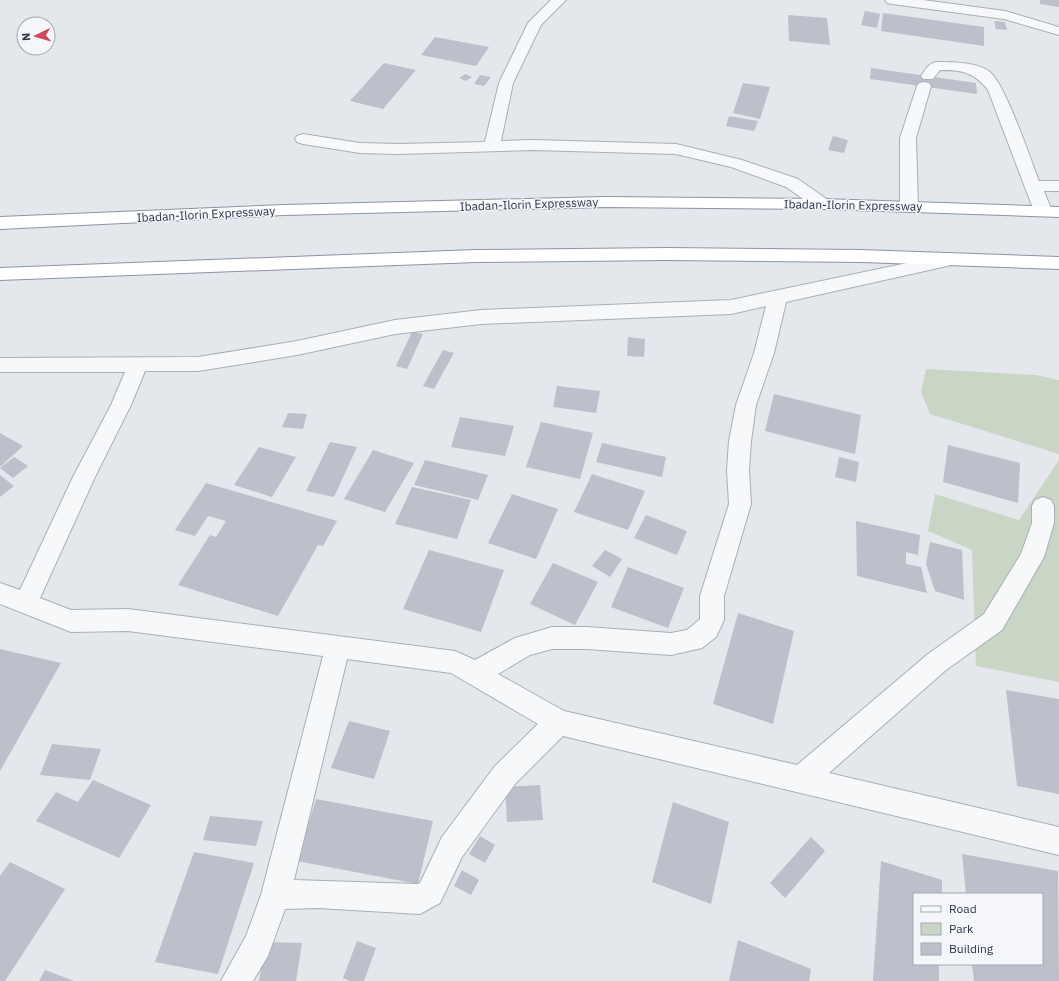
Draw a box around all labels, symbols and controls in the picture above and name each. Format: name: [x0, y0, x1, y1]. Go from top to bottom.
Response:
north arrow: [16, 16, 56, 56]
text: N: [19, 32, 33, 41]
street label: Ibadan-Ilorin Expressway: [460, 194, 598, 214]
street label: Ibadan-Ilorin Expressway: [784, 196, 922, 214]
street label: Ibadan-Ilorin Expressway: [136, 203, 276, 225]
legend: [913, 893, 1043, 965]
text: Road: [949, 901, 977, 916]
text: Park: [949, 921, 974, 936]
text: Building: [949, 941, 994, 956]

